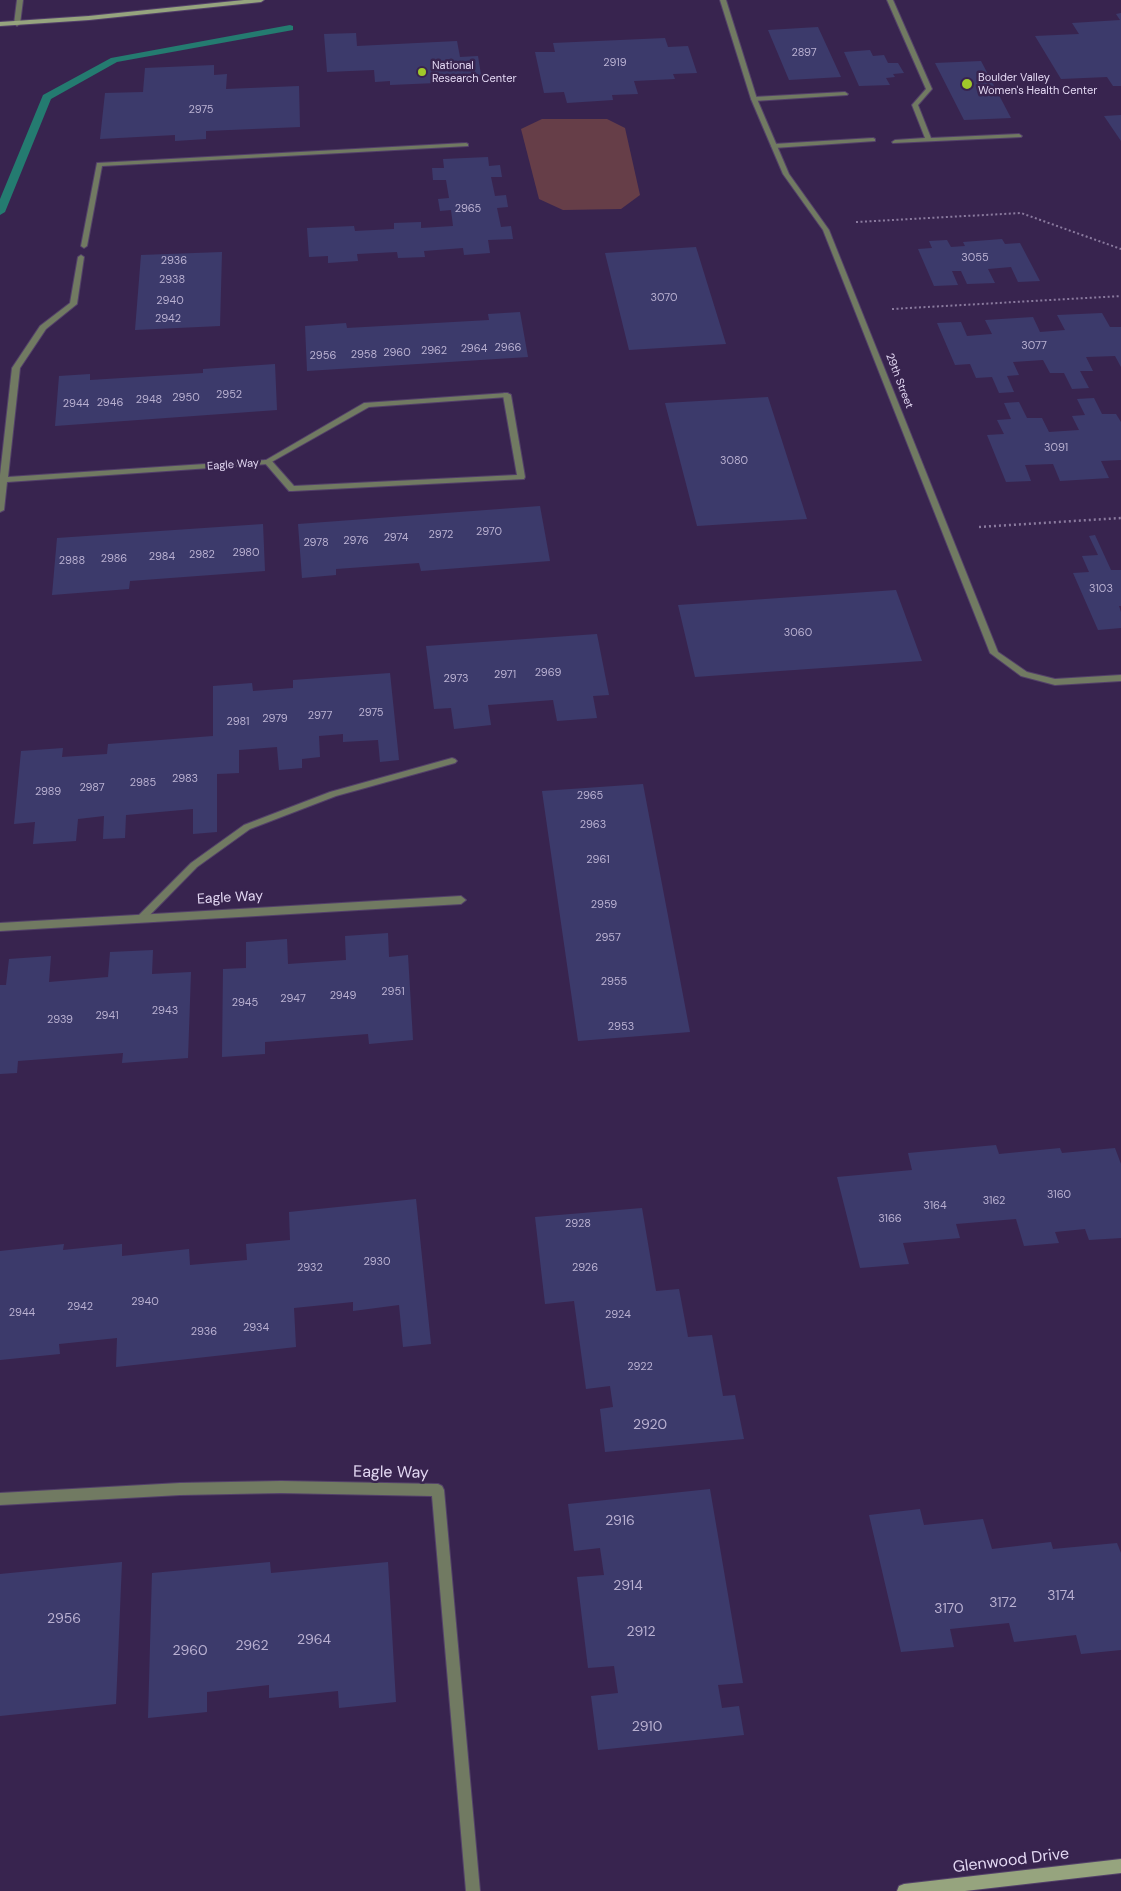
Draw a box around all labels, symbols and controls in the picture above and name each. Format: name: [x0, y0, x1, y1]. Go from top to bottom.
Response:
house number: 2897: [791, 46, 817, 60]
house number: 2919: [603, 56, 627, 70]
place label: National Research Center: [432, 59, 517, 85]
marker: National Research Center: [416, 66, 428, 78]
place label: Boulder Valley Women's Health Center: [978, 71, 1097, 97]
marker: Boulder Valley Women's Health Center: [960, 77, 974, 91]
house number: 2975: [188, 103, 214, 117]
house number: 2965: [455, 202, 481, 216]
house number: 3055: [961, 251, 989, 265]
house number: 2936: [161, 254, 187, 268]
house number: 2938: [159, 273, 185, 287]
house number: 3070: [650, 291, 678, 305]
house number: 2940: [156, 294, 184, 308]
house number: 2942: [155, 312, 181, 326]
house number: 3077: [1021, 339, 1047, 353]
house number: 2966: [495, 341, 521, 355]
house number: 2964: [461, 342, 487, 356]
house number: 2962: [421, 344, 447, 358]
house number: 2960: [383, 346, 411, 360]
house number: 2958: [351, 348, 377, 362]
house number: 2956: [310, 349, 336, 363]
street label: 29th Street: [882, 352, 916, 410]
house number: 2952: [216, 388, 242, 402]
house number: 2950: [172, 391, 200, 405]
house number: 2948: [136, 393, 162, 407]
house number: 2946: [97, 396, 123, 410]
house number: 2944: [63, 397, 89, 411]
house number: 3091: [1044, 441, 1068, 455]
house number: 3080: [720, 454, 748, 468]
street label: Eagle Way: [207, 457, 259, 473]
house number: 2970: [476, 525, 502, 539]
house number: 2972: [429, 528, 453, 542]
house number: 2974: [384, 531, 408, 545]
house number: 2976: [343, 534, 369, 548]
house number: 2978: [303, 536, 329, 550]
house number: 2980: [232, 546, 260, 560]
house number: 2982: [189, 548, 215, 562]
house number: 2984: [149, 550, 175, 564]
house number: 2986: [101, 552, 127, 566]
house number: 2988: [59, 554, 85, 568]
house number: 3103: [1089, 582, 1113, 596]
house number: 3060: [784, 626, 812, 640]
house number: 2969: [535, 666, 561, 680]
house number: 2971: [494, 668, 516, 682]
house number: 2973: [444, 672, 468, 686]
house number: 2975: [358, 706, 384, 720]
house number: 2977: [308, 709, 332, 723]
house number: 2979: [262, 712, 288, 726]
house number: 2981: [227, 715, 249, 729]
house number: 2983: [172, 772, 198, 786]
house number: 2985: [130, 776, 156, 790]
house number: 2987: [79, 781, 105, 795]
house number: 2989: [35, 785, 61, 799]
house number: 2965: [577, 789, 603, 803]
house number: 2963: [580, 818, 606, 832]
house number: 2961: [586, 853, 610, 867]
street label: Eagle Way: [197, 888, 263, 908]
house number: 2959: [591, 898, 617, 912]
house number: 2957: [595, 931, 621, 945]
house number: 2955: [601, 975, 627, 989]
house number: 2951: [381, 985, 405, 999]
house number: 2949: [330, 989, 356, 1003]
house number: 2947: [280, 992, 306, 1006]
house number: 2945: [232, 996, 258, 1010]
house number: 2943: [152, 1004, 178, 1018]
house number: 2941: [95, 1009, 119, 1023]
house number: 2939: [47, 1013, 73, 1027]
house number: 2953: [608, 1020, 634, 1034]
house number: 3160: [1047, 1188, 1071, 1202]
house number: 3162: [983, 1194, 1005, 1208]
house number: 3164: [923, 1199, 947, 1213]
house number: 3166: [878, 1212, 902, 1226]
house number: 2928: [565, 1217, 591, 1231]
house number: 2930: [364, 1255, 390, 1269]
house number: 2932: [297, 1261, 323, 1275]
house number: 2926: [572, 1261, 598, 1275]
house number: 2940: [131, 1295, 159, 1309]
house number: 2942: [67, 1300, 93, 1314]
house number: 2944: [9, 1306, 35, 1320]
house number: 2924: [605, 1308, 631, 1322]
house number: 2934: [243, 1321, 269, 1335]
house number: 2936: [191, 1325, 217, 1339]
house number: 2922: [627, 1360, 653, 1374]
house number: 2920: [633, 1417, 667, 1433]
street label: Eagle Way: [353, 1463, 429, 1483]
house number: 2916: [605, 1513, 635, 1529]
house number: 2914: [613, 1578, 643, 1594]
house number: 3174: [1047, 1588, 1075, 1604]
house number: 3172: [989, 1595, 1017, 1611]
house number: 3170: [934, 1601, 964, 1617]
house number: 2956: [47, 1611, 81, 1627]
house number: 2912: [627, 1624, 655, 1640]
house number: 2964: [297, 1632, 331, 1648]
house number: 2962: [235, 1638, 269, 1654]
house number: 2960: [172, 1643, 208, 1659]
house number: 2910: [632, 1719, 662, 1735]
street label: Glenwood Drive: [952, 1844, 1070, 1878]

